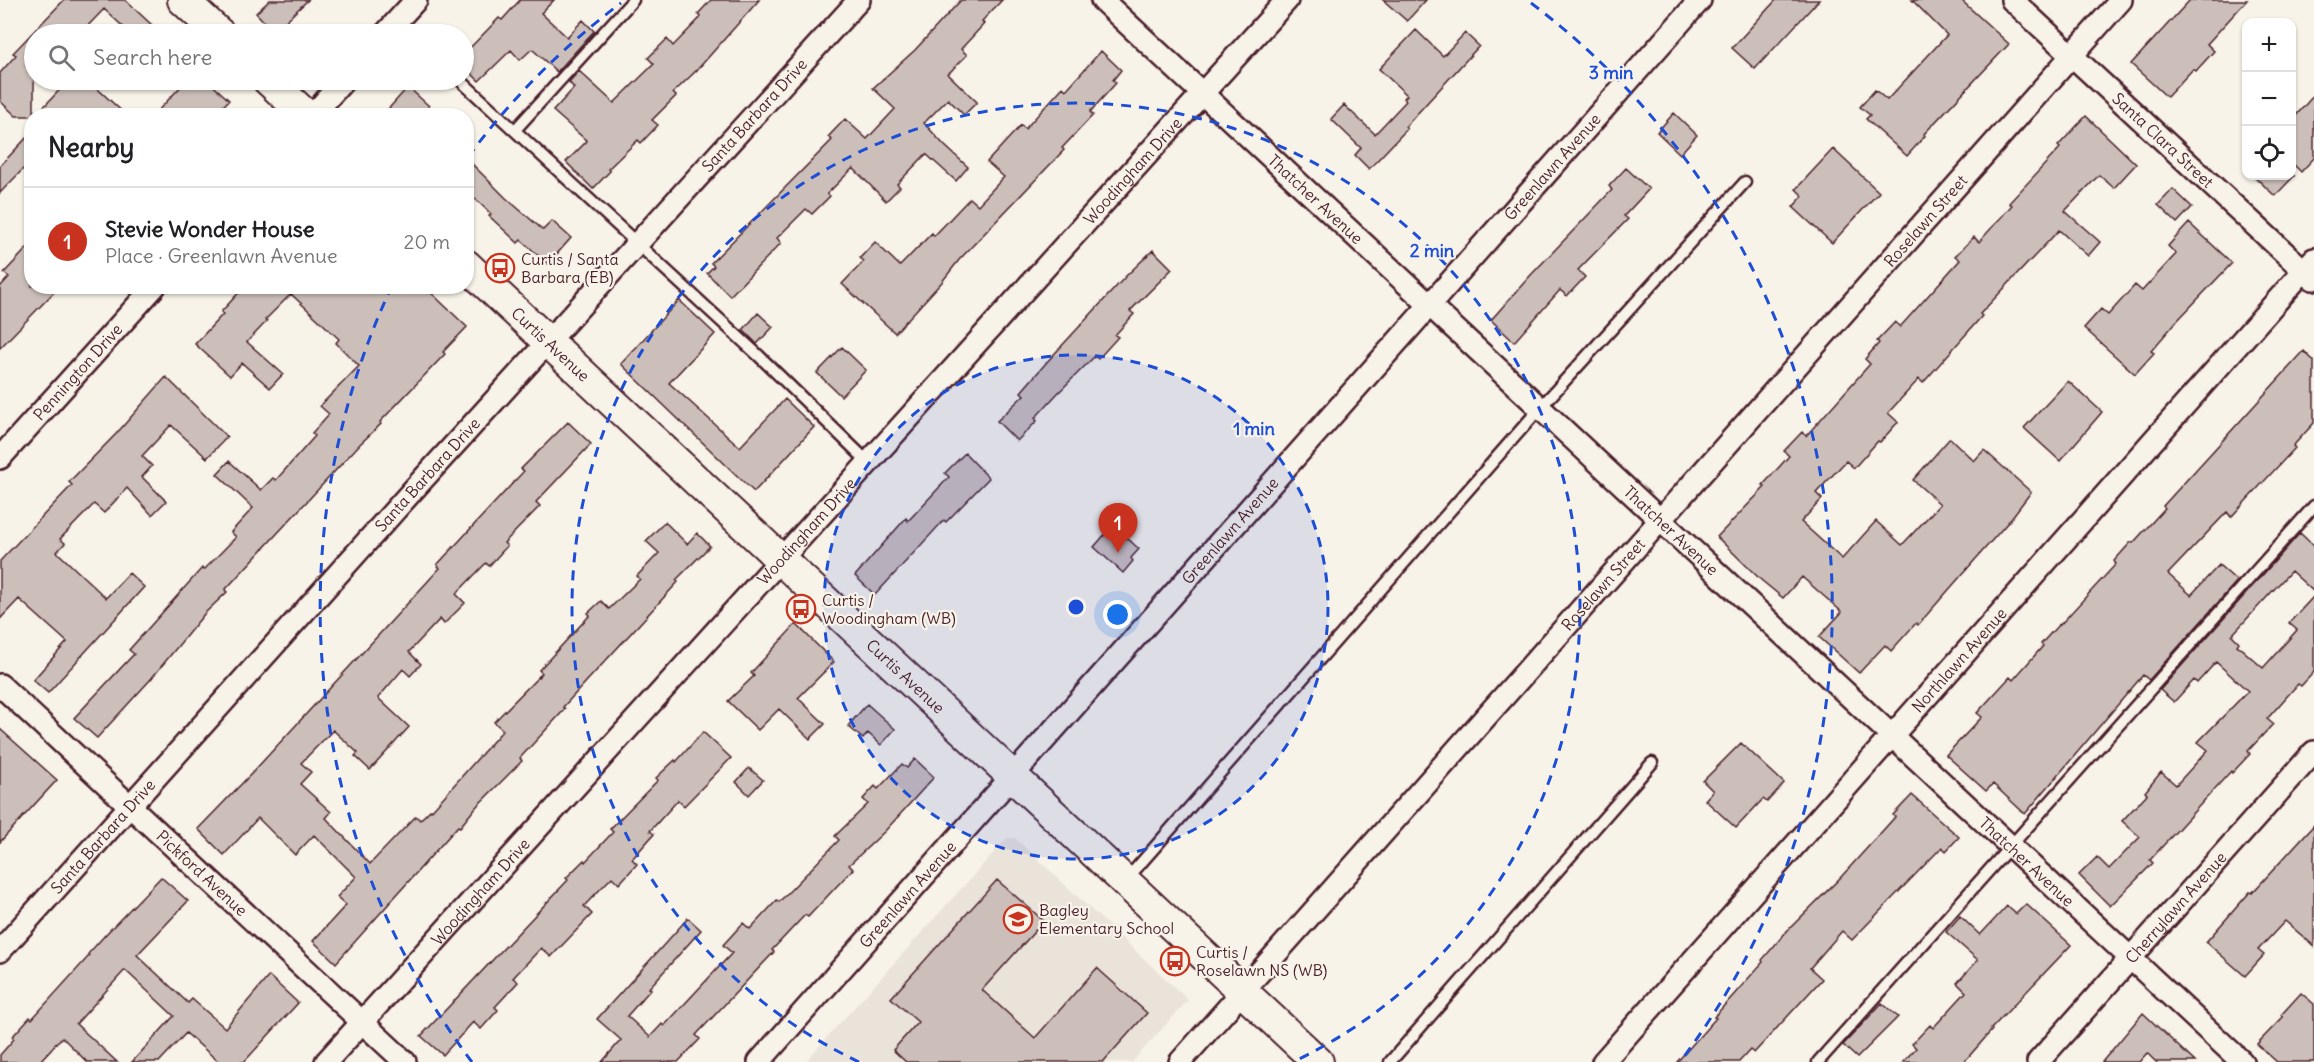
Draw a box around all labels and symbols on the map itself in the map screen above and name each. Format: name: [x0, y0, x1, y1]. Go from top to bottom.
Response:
street label: Santa Barbara Drive: [698, 54, 811, 176]
text: 3 min: [1589, 61, 1634, 84]
street label: Santa Clara Street: [2108, 88, 2218, 192]
street label: Greenlawn Avenue: [1500, 109, 1605, 224]
street label: Woodingham Drive: [1079, 113, 1186, 228]
street label: Thatcher Avenue: [1264, 150, 1367, 248]
street label: Roselawn Street: [1879, 170, 1972, 271]
text: 2 min: [1410, 239, 1455, 262]
place label: Curtis / Santa Barbara (EB): [521, 249, 619, 287]
bus stop icon: Curtis / Santa Barbara (EB): [484, 252, 516, 284]
street label: Curtis Avenue: [507, 303, 594, 386]
street label: Pennington Drive: [29, 319, 126, 424]
street label: Santa Barbara Drive: [371, 413, 484, 536]
text: 1 min: [1233, 417, 1275, 440]
street label: Woodingham Drive: [753, 473, 860, 589]
street label: Greenlawn Avenue: [1177, 473, 1283, 588]
street label: Thatcher Avenue: [1620, 481, 1723, 579]
pin: 1: [1098, 504, 1138, 553]
street label: Roselawn Street: [1557, 534, 1649, 635]
place label: Curtis / Woodingham (WB): [822, 590, 956, 628]
bus stop icon: Curtis / Woodingham (WB): [785, 593, 817, 625]
centre of rings: [1066, 597, 1086, 617]
your location: [1103, 600, 1132, 629]
street label: Northlawn Avenue: [1907, 603, 2011, 716]
street label: Curtis Avenue: [862, 635, 949, 718]
street label: Santa Barbara Drive: [46, 775, 159, 898]
street label: Thatcher Avenue: [1975, 813, 2078, 911]
street label: Pickford Avenue: [152, 826, 252, 920]
street label: Woodingham Drive: [427, 834, 534, 949]
street label: Greenlawn Avenue: [855, 837, 960, 952]
street label: Cherrylawn Avenue: [2121, 847, 2231, 967]
place label: Bagley Elementary School: [1039, 900, 1174, 938]
school or university icon: Bagley Elementary School: [1002, 903, 1034, 935]
place label: Curtis / Roselawn NS (WB): [1196, 942, 1328, 980]
bus stop icon: Curtis / Roselawn NS (WB): [1159, 945, 1191, 977]

